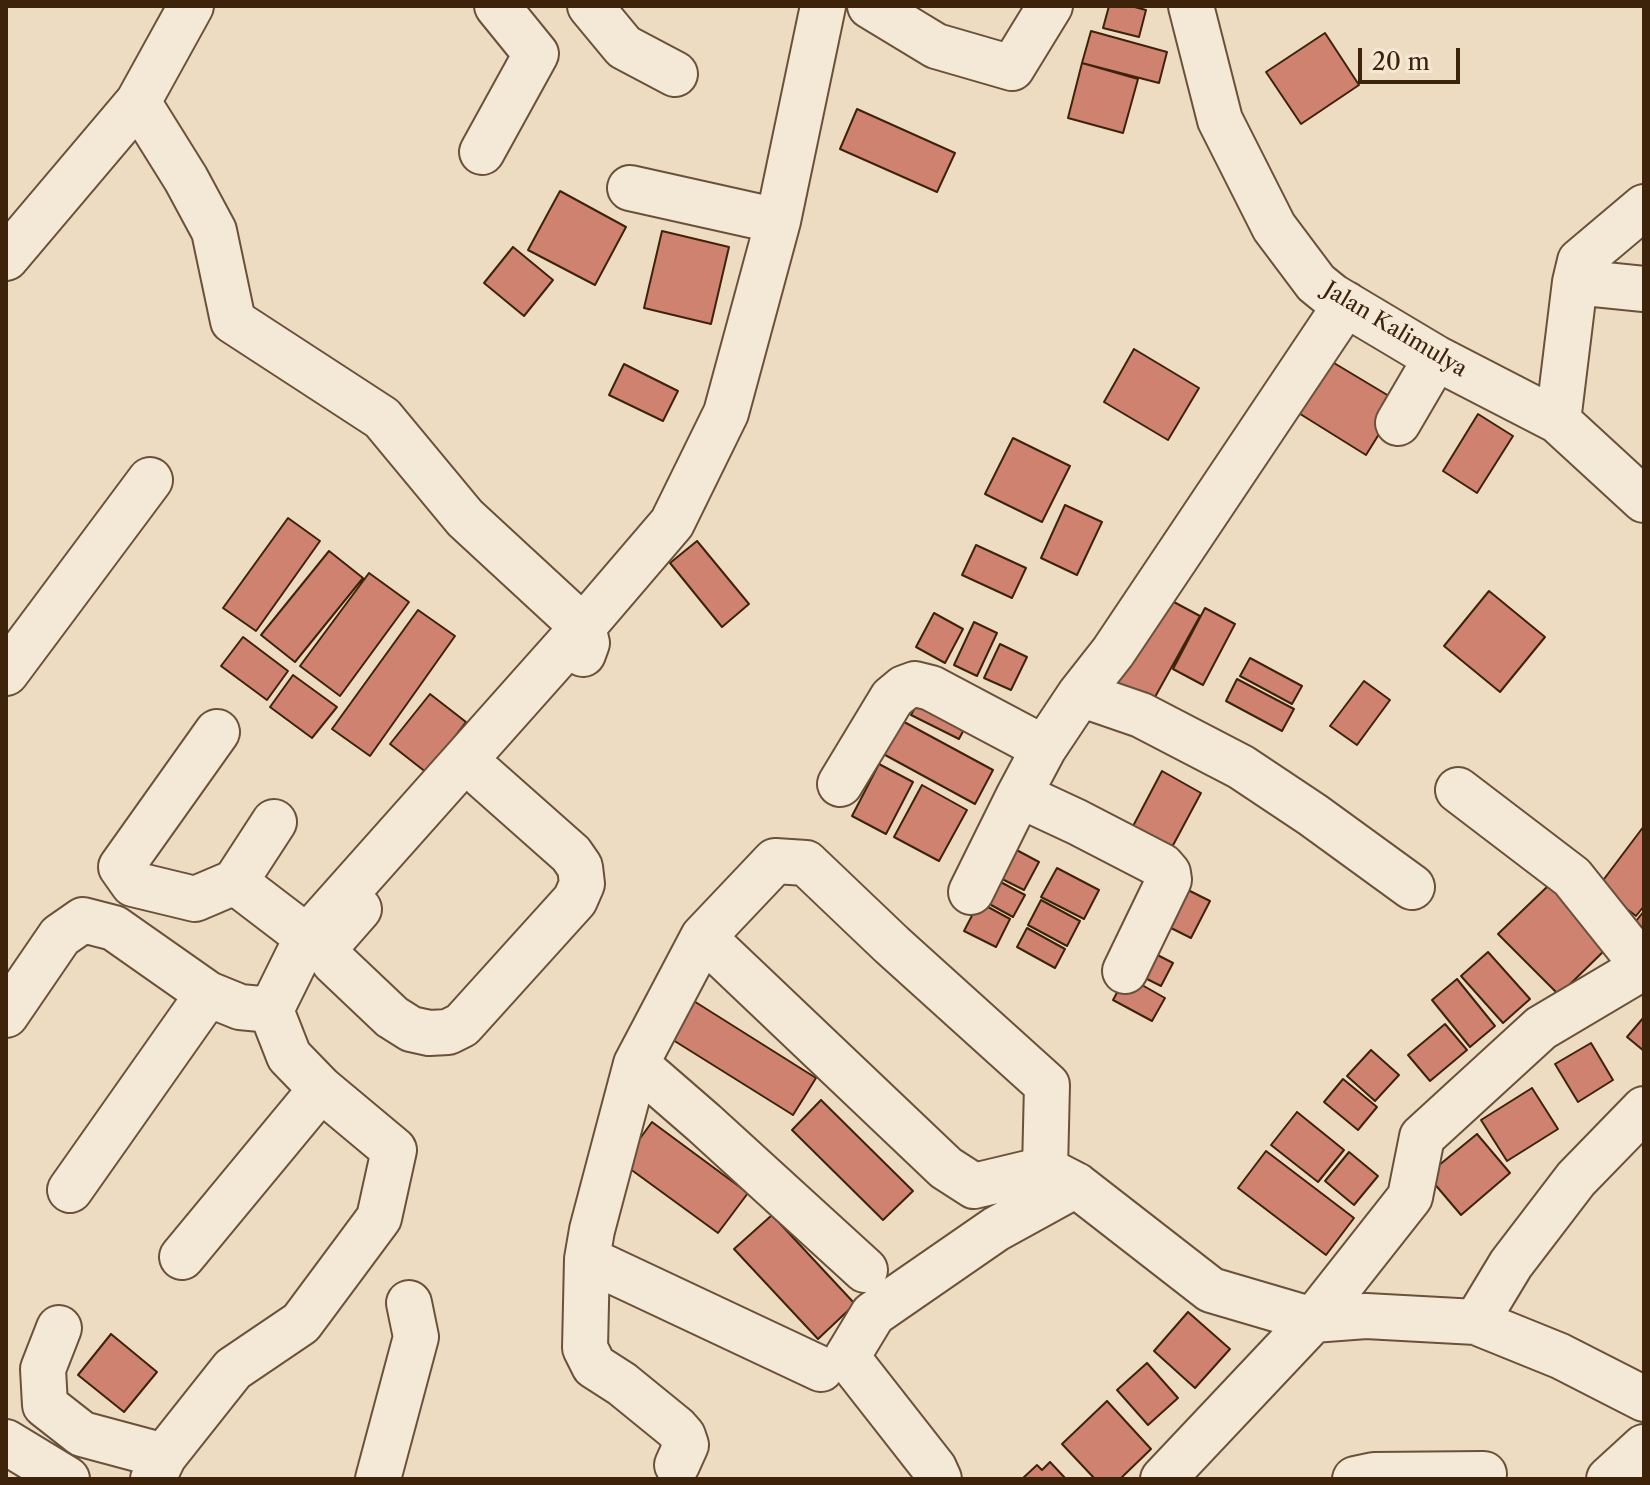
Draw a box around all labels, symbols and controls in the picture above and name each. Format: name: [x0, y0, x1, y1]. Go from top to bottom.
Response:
scale bar: [1362, 32, 1464, 82]
text: 20 m: [1372, 47, 1430, 76]
street label: Jalan Kalimulya: [1319, 277, 1471, 383]

